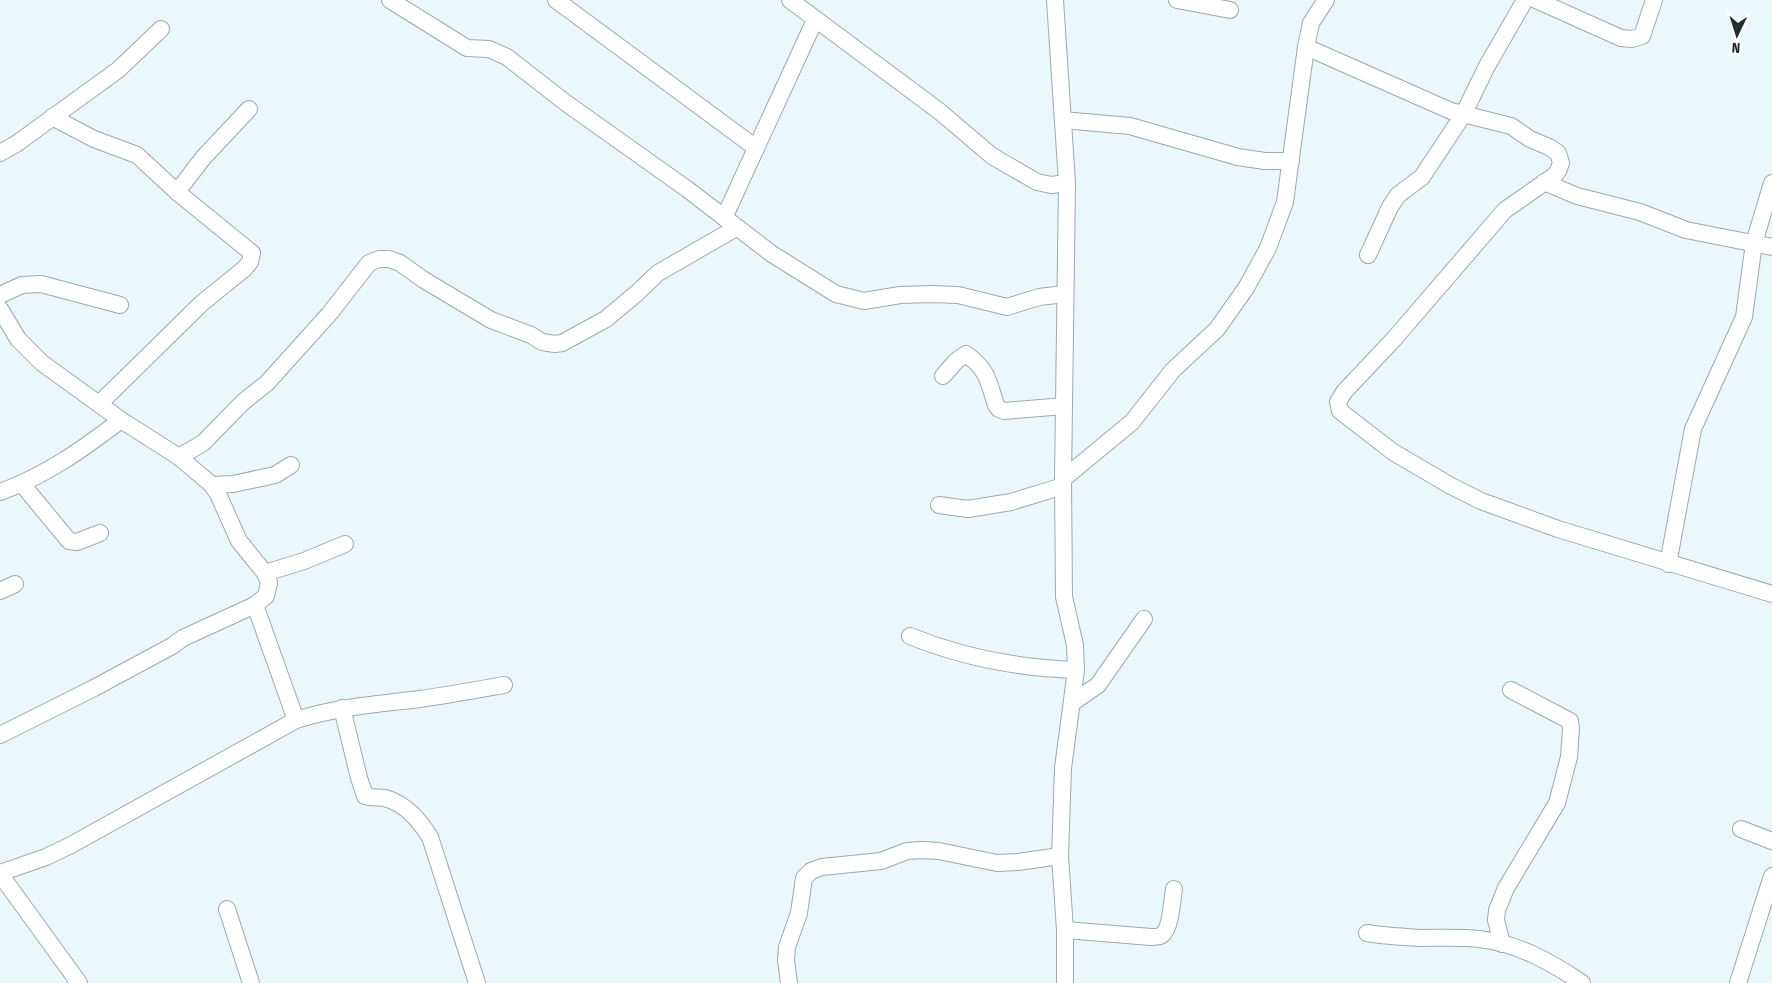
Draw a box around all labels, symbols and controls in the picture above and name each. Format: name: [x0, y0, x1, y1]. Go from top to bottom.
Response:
north arrow: [1712, 10, 1762, 60]
text: N: [1731, 39, 1741, 56]

